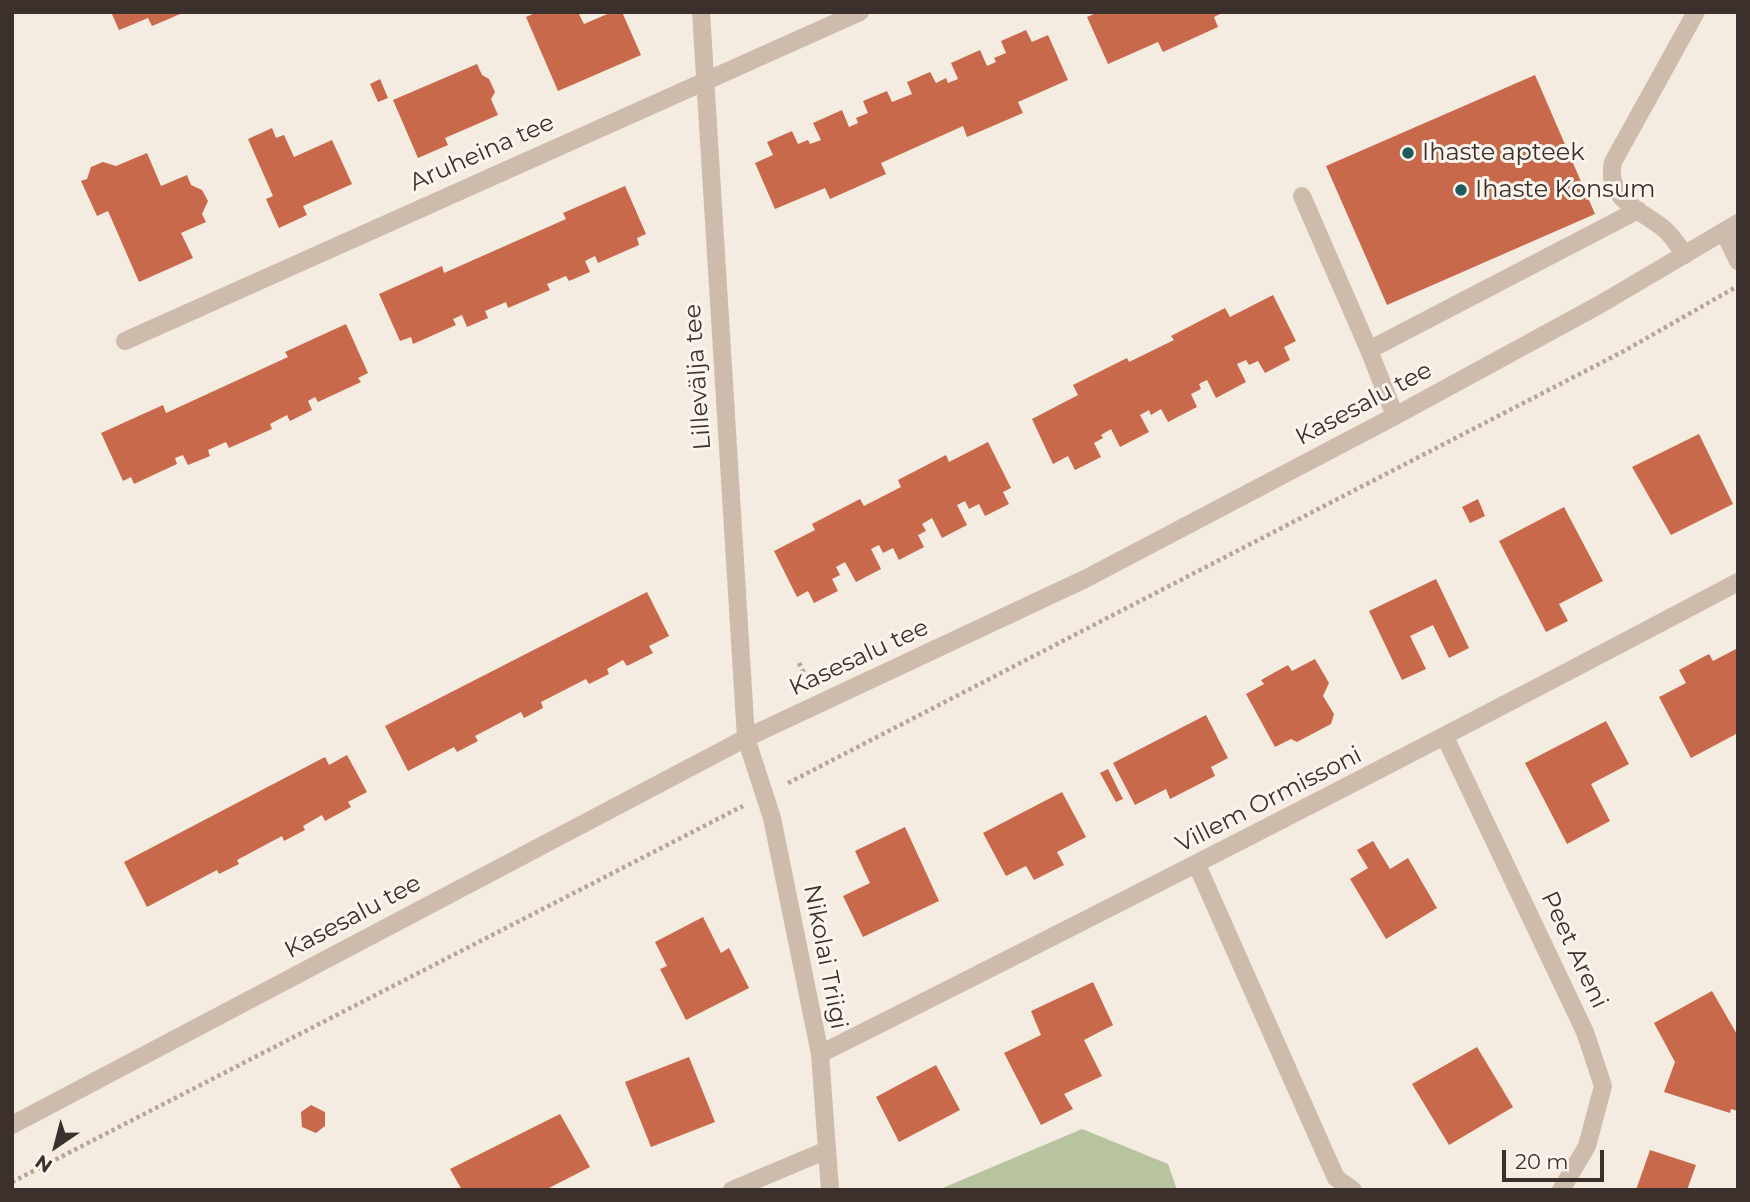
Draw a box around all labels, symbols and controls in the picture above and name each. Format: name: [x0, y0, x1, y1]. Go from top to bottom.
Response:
street label: Aruheina tee: [405, 108, 559, 198]
place label: Ihaste apteek: [1422, 139, 1584, 167]
marker: Ihaste apteek: [1400, 145, 1416, 161]
place label: Ihaste Konsum: [1475, 176, 1655, 204]
marker: Ihaste Konsum: [1453, 182, 1469, 198]
street label: Lillevälja tee: [679, 303, 717, 451]
street label: Kasesalu tee: [1291, 356, 1437, 452]
street label: Kasesalu tee: [785, 613, 933, 703]
street label: Villem Ormissoni: [1171, 741, 1367, 859]
street label: Kasesalu tee: [280, 869, 426, 965]
street label: Nikolai Triigi: [797, 882, 853, 1032]
street label: Peet Areni: [1534, 887, 1614, 1013]
north arrow: [21, 1111, 91, 1181]
scale bar: [1505, 1136, 1606, 1180]
text: 20 m: [1515, 1149, 1569, 1174]
text: N: [31, 1150, 57, 1177]

